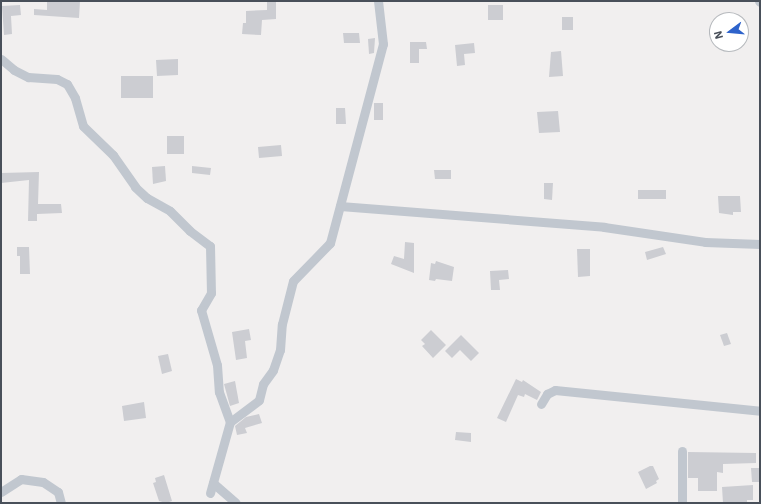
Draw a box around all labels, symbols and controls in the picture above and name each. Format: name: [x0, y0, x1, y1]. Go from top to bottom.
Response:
north arrow: [709, 12, 749, 52]
text: N: [711, 29, 726, 41]

